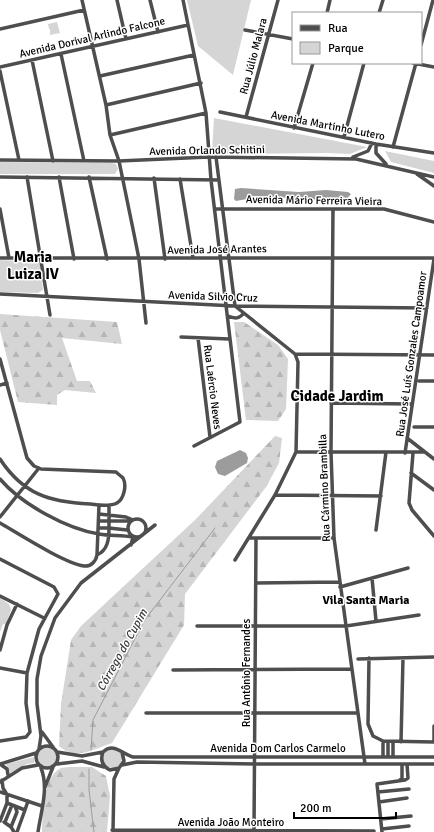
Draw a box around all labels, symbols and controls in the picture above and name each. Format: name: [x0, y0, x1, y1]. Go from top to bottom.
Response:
legend: [292, 12, 422, 64]
street label: Avenida Dorival Arlindo Falcone: [18, 14, 166, 61]
street label: Rua Júlio Malara: [237, 16, 270, 96]
text: Rua: [328, 21, 348, 36]
text: Parque: [328, 41, 364, 56]
street label: Avenida Martinho Lutero: [270, 108, 386, 143]
street label: Avenida Orlando Schitini: [149, 143, 265, 158]
street label: Avenida Mário Ferreira Vieira: [246, 193, 383, 208]
street label: Avenida José Arantes: [167, 242, 267, 257]
district label: Maria Luiza IV: [7, 248, 59, 283]
street label: Rua José Luís Gonzales Campoamor: [393, 270, 430, 438]
street label: Avenida Silvio Cruz: [168, 288, 258, 305]
street label: Rua Laércio Neves: [201, 344, 224, 430]
district label: Cidade Jardim: [290, 387, 384, 405]
street label: Rua Cármino Brambilla: [316, 433, 333, 542]
district label: Vila Santa Maria: [322, 593, 410, 608]
water label: Córrego do Cupim: [94, 606, 151, 694]
street label: Rua Antônio Fernandes: [240, 619, 253, 727]
street label: Avenida Dom Carlos Carmelo: [210, 742, 346, 755]
scale bar: [294, 794, 396, 820]
text: 200 m: [300, 801, 332, 816]
street label: Avenida João Monteiro: [178, 816, 285, 829]

